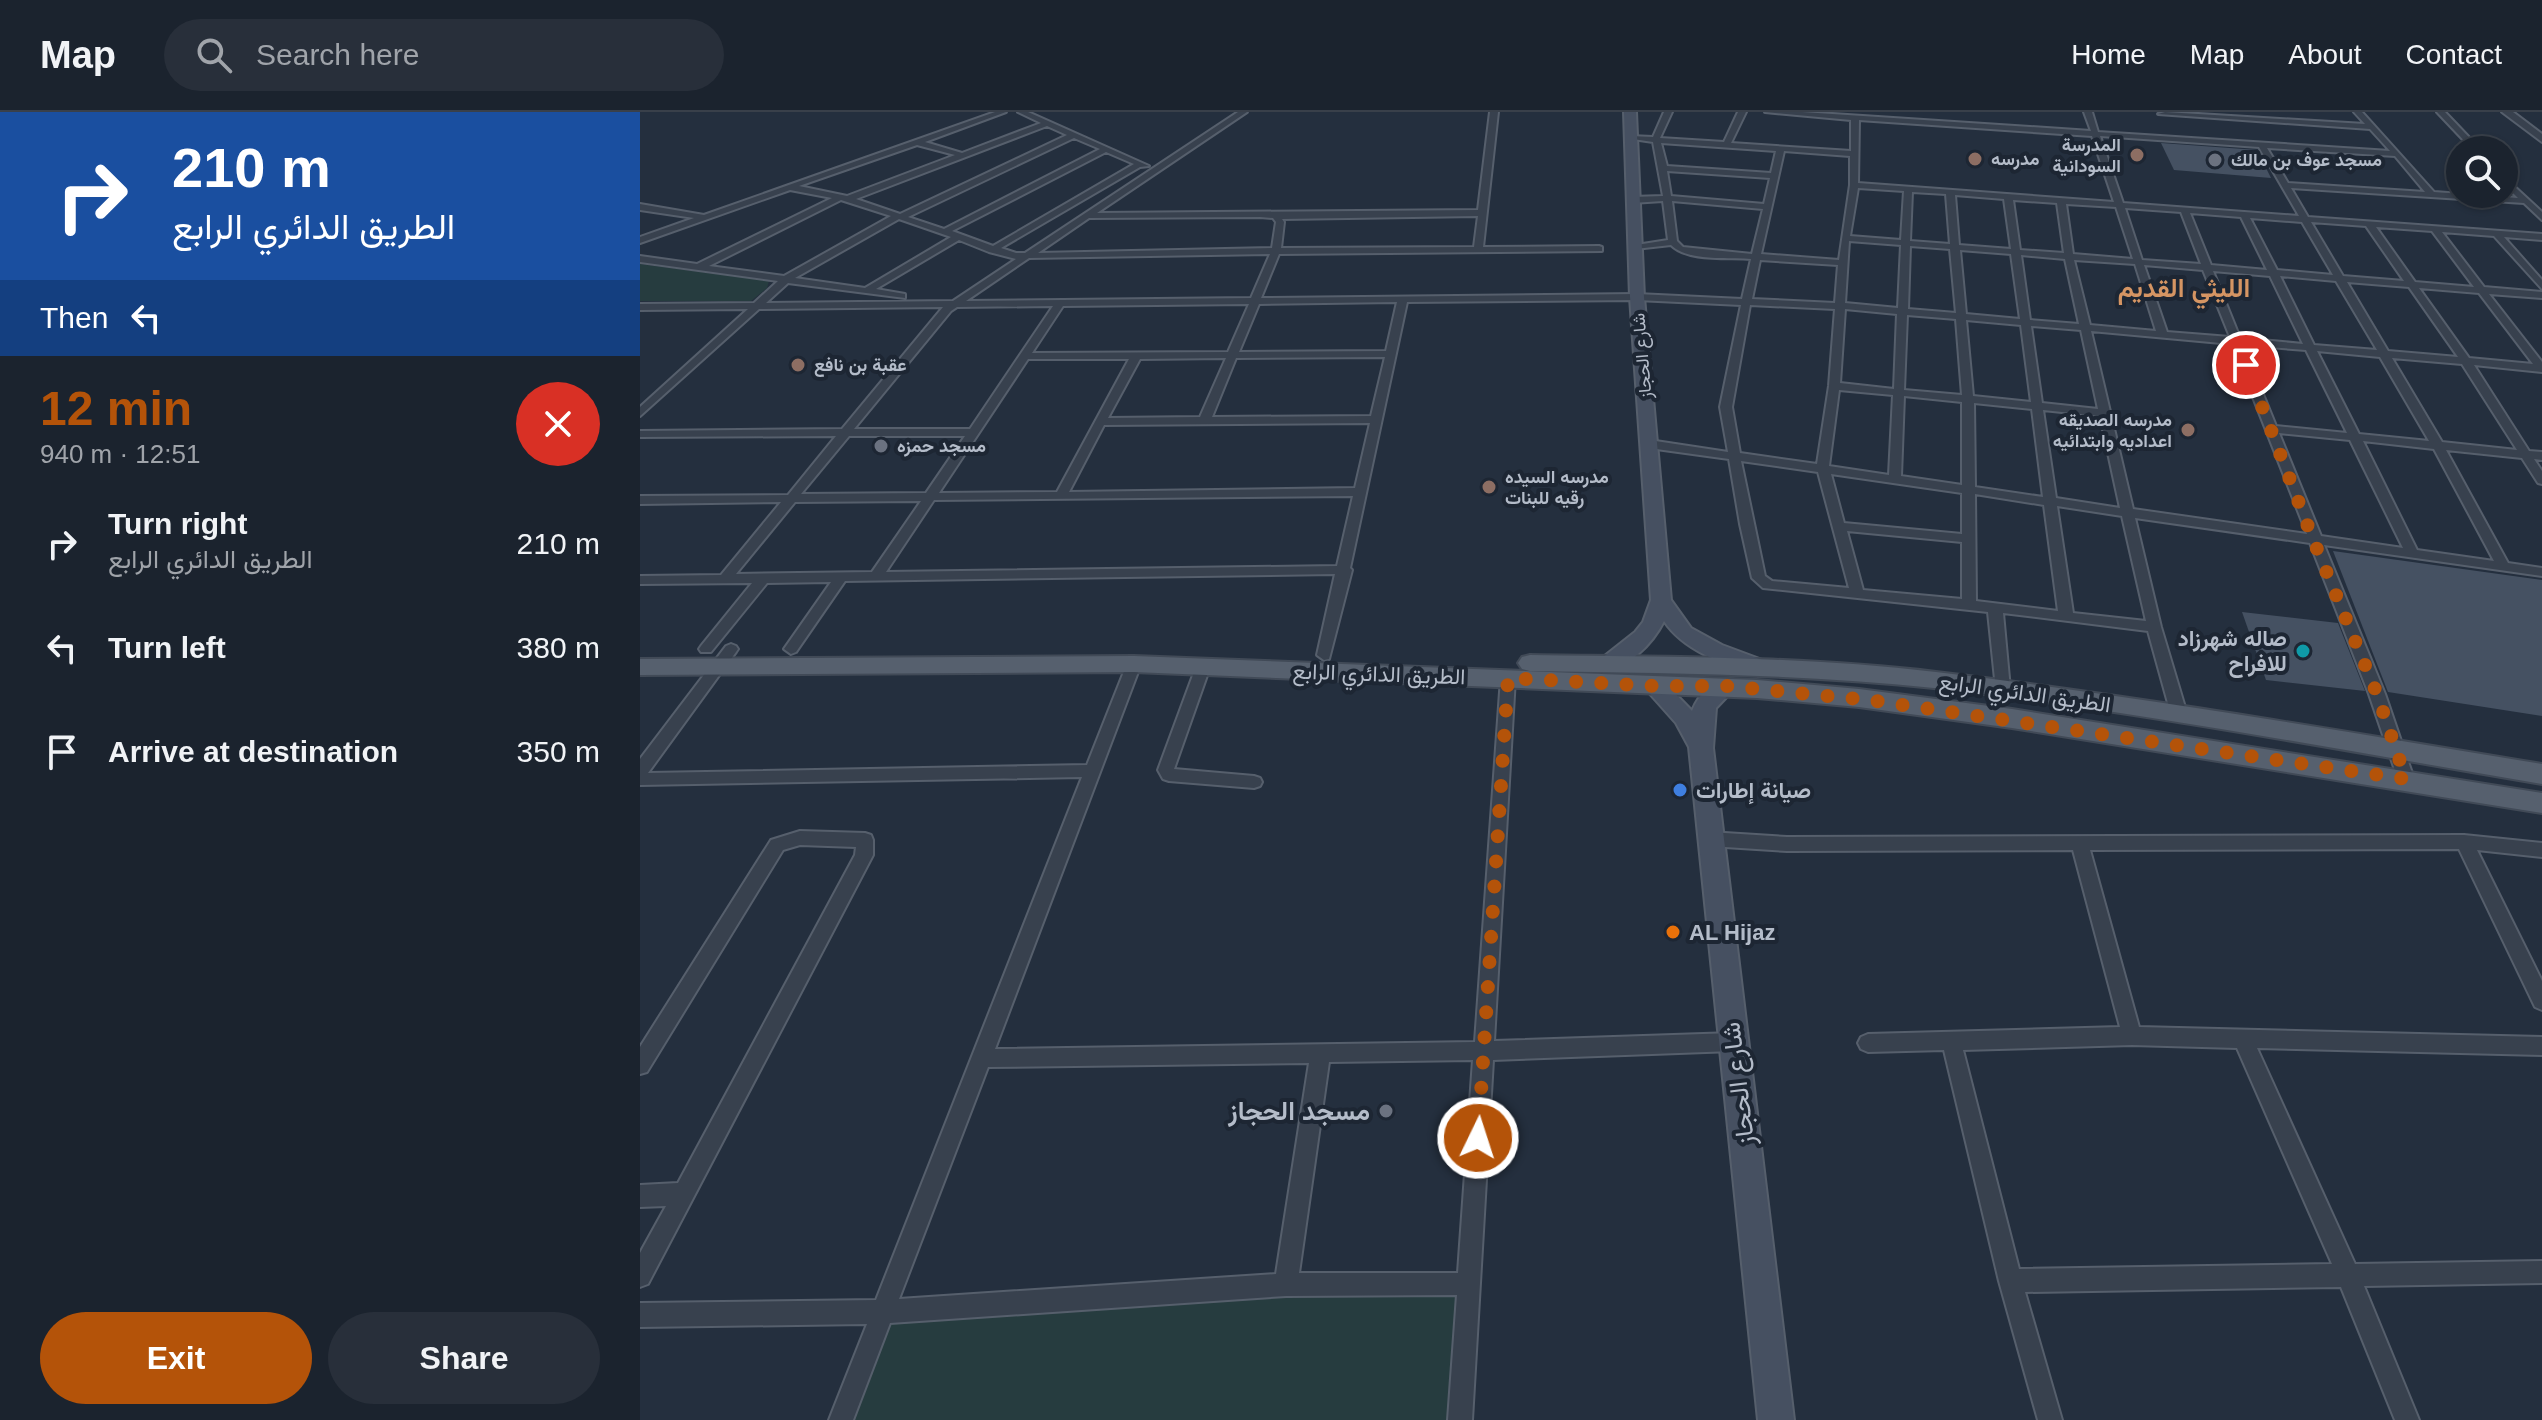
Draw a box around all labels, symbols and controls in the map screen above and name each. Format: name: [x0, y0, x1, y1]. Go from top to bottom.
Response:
search box: [164, 19, 724, 91]
icon: search: [192, 33, 236, 77]
text: Map: [40, 34, 116, 76]
text: Search here: [256, 38, 419, 71]
text: Home: [2071, 39, 2146, 70]
text: Map: [2190, 39, 2244, 70]
text: About: [2288, 39, 2362, 70]
text: Contact: [2406, 39, 2502, 70]
place label: المدرسة السودانية: [2053, 135, 2121, 177]
text: 210 m: [172, 136, 331, 199]
map controls: [2446, 136, 2518, 208]
button: search: [2446, 136, 2518, 208]
icon: right: [40, 144, 144, 248]
marker: المدرسة السودانية: [2128, 146, 2146, 164]
place label: مدرسه: [1991, 149, 2040, 170]
marker: مدرسه: [1966, 150, 1984, 168]
place label: مسجد عوف بن مالك: [2231, 150, 2382, 171]
marker: مسجد عوف بن مالك: [2206, 151, 2224, 169]
text: الطريق الدائري الرابع: [172, 206, 455, 247]
district label: الليثي القديم: [2118, 273, 2250, 310]
icon: left: [124, 296, 168, 340]
text: Then: [40, 301, 108, 334]
street label: شارع الحجاز: [1628, 312, 1658, 401]
pin: [2212, 331, 2280, 399]
icon: arrive: [2224, 343, 2268, 387]
place label: عقبة بن نافع: [814, 355, 907, 377]
marker: عقبة بن نافع: [789, 356, 807, 374]
text: 12 min: [40, 382, 192, 435]
button: close: [516, 382, 600, 466]
place label: مدرسه الصديقه اعداديه وابتدائيه: [2053, 410, 2172, 452]
marker: مدرسه الصديقه اعداديه وابتدائيه: [2179, 421, 2197, 439]
place label: مسجد حمزه: [897, 436, 986, 457]
marker: مسجد حمزه: [872, 437, 890, 455]
text: 940 m · 12:51: [40, 439, 200, 469]
place label: مدرسه السيده رقيه للبنات: [1505, 467, 1609, 509]
marker: مدرسه السيده رقيه للبنات: [1480, 478, 1498, 496]
text: Turn right: [108, 507, 247, 540]
icon: right: [40, 522, 84, 566]
text: 210 m: [517, 527, 600, 560]
text: الطريق الدائري الرابع: [108, 544, 313, 574]
icon: left: [40, 626, 84, 670]
place label: صاله شهرزاد للافراح: [2178, 626, 2287, 678]
text: Turn left: [108, 631, 226, 664]
text: 380 m: [517, 631, 600, 664]
marker: صاله شهرزاد للافراح: [2294, 642, 2312, 660]
street label: الطريق الدائري الرابع: [1292, 658, 1466, 696]
street label: الطريق الدائري الرابع: [1937, 669, 2112, 723]
icon: arrive: [40, 730, 84, 774]
text: Arrive at destination: [108, 735, 398, 768]
text: 350 m: [517, 735, 600, 768]
place label: صيانة إطارات: [1696, 778, 1811, 805]
marker: صيانة إطارات: [1671, 781, 1689, 799]
place label: AL Hijaz: [1689, 920, 1775, 945]
marker: AL Hijaz: [1664, 923, 1682, 941]
street label: شارع الحجاز: [1716, 1020, 1764, 1148]
place label: مسجد الحجاز: [1227, 1096, 1370, 1127]
position arrow: [1436, 1096, 1520, 1180]
marker: مسجد الحجاز: [1377, 1102, 1395, 1120]
button: Exit: [40, 1312, 312, 1404]
button: Share: [328, 1312, 600, 1404]

